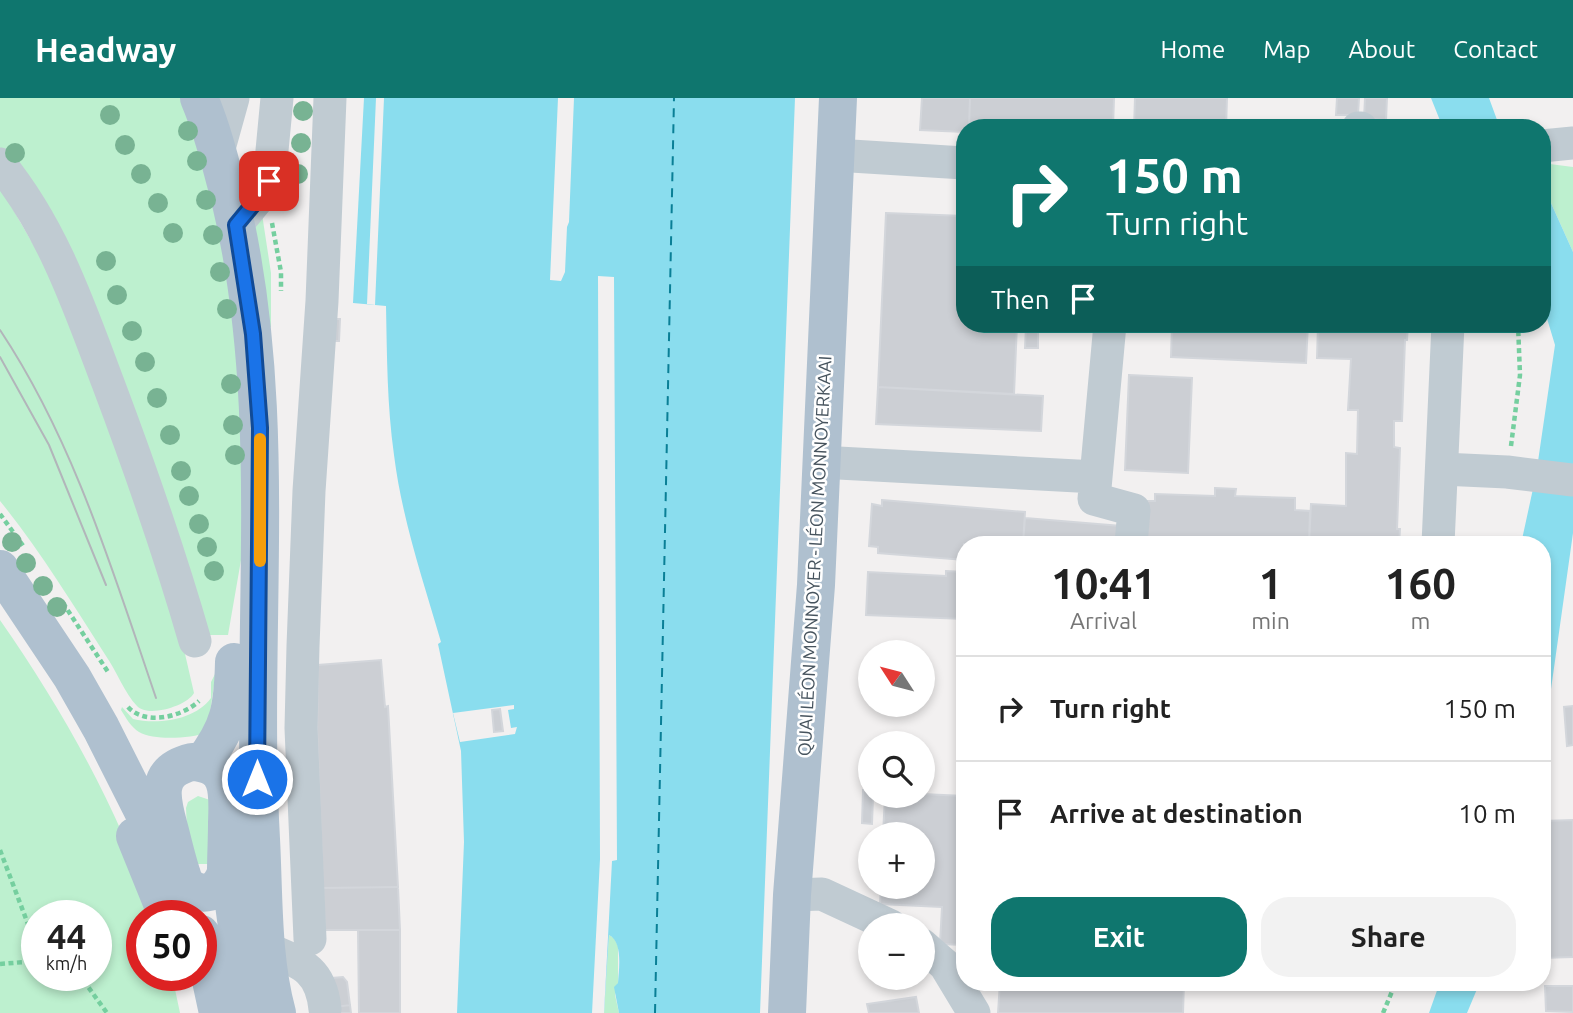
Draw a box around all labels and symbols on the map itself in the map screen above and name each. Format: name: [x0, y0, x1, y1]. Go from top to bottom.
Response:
pin: [239, 151, 299, 211]
street label: QUAI LÉON MONNOYER - LÉON MONNOYERKAAI: [793, 355, 835, 757]
north arrow: [858, 640, 934, 718]
position arrow: [220, 742, 294, 816]
speed limit sign: 50: [126, 900, 217, 991]

